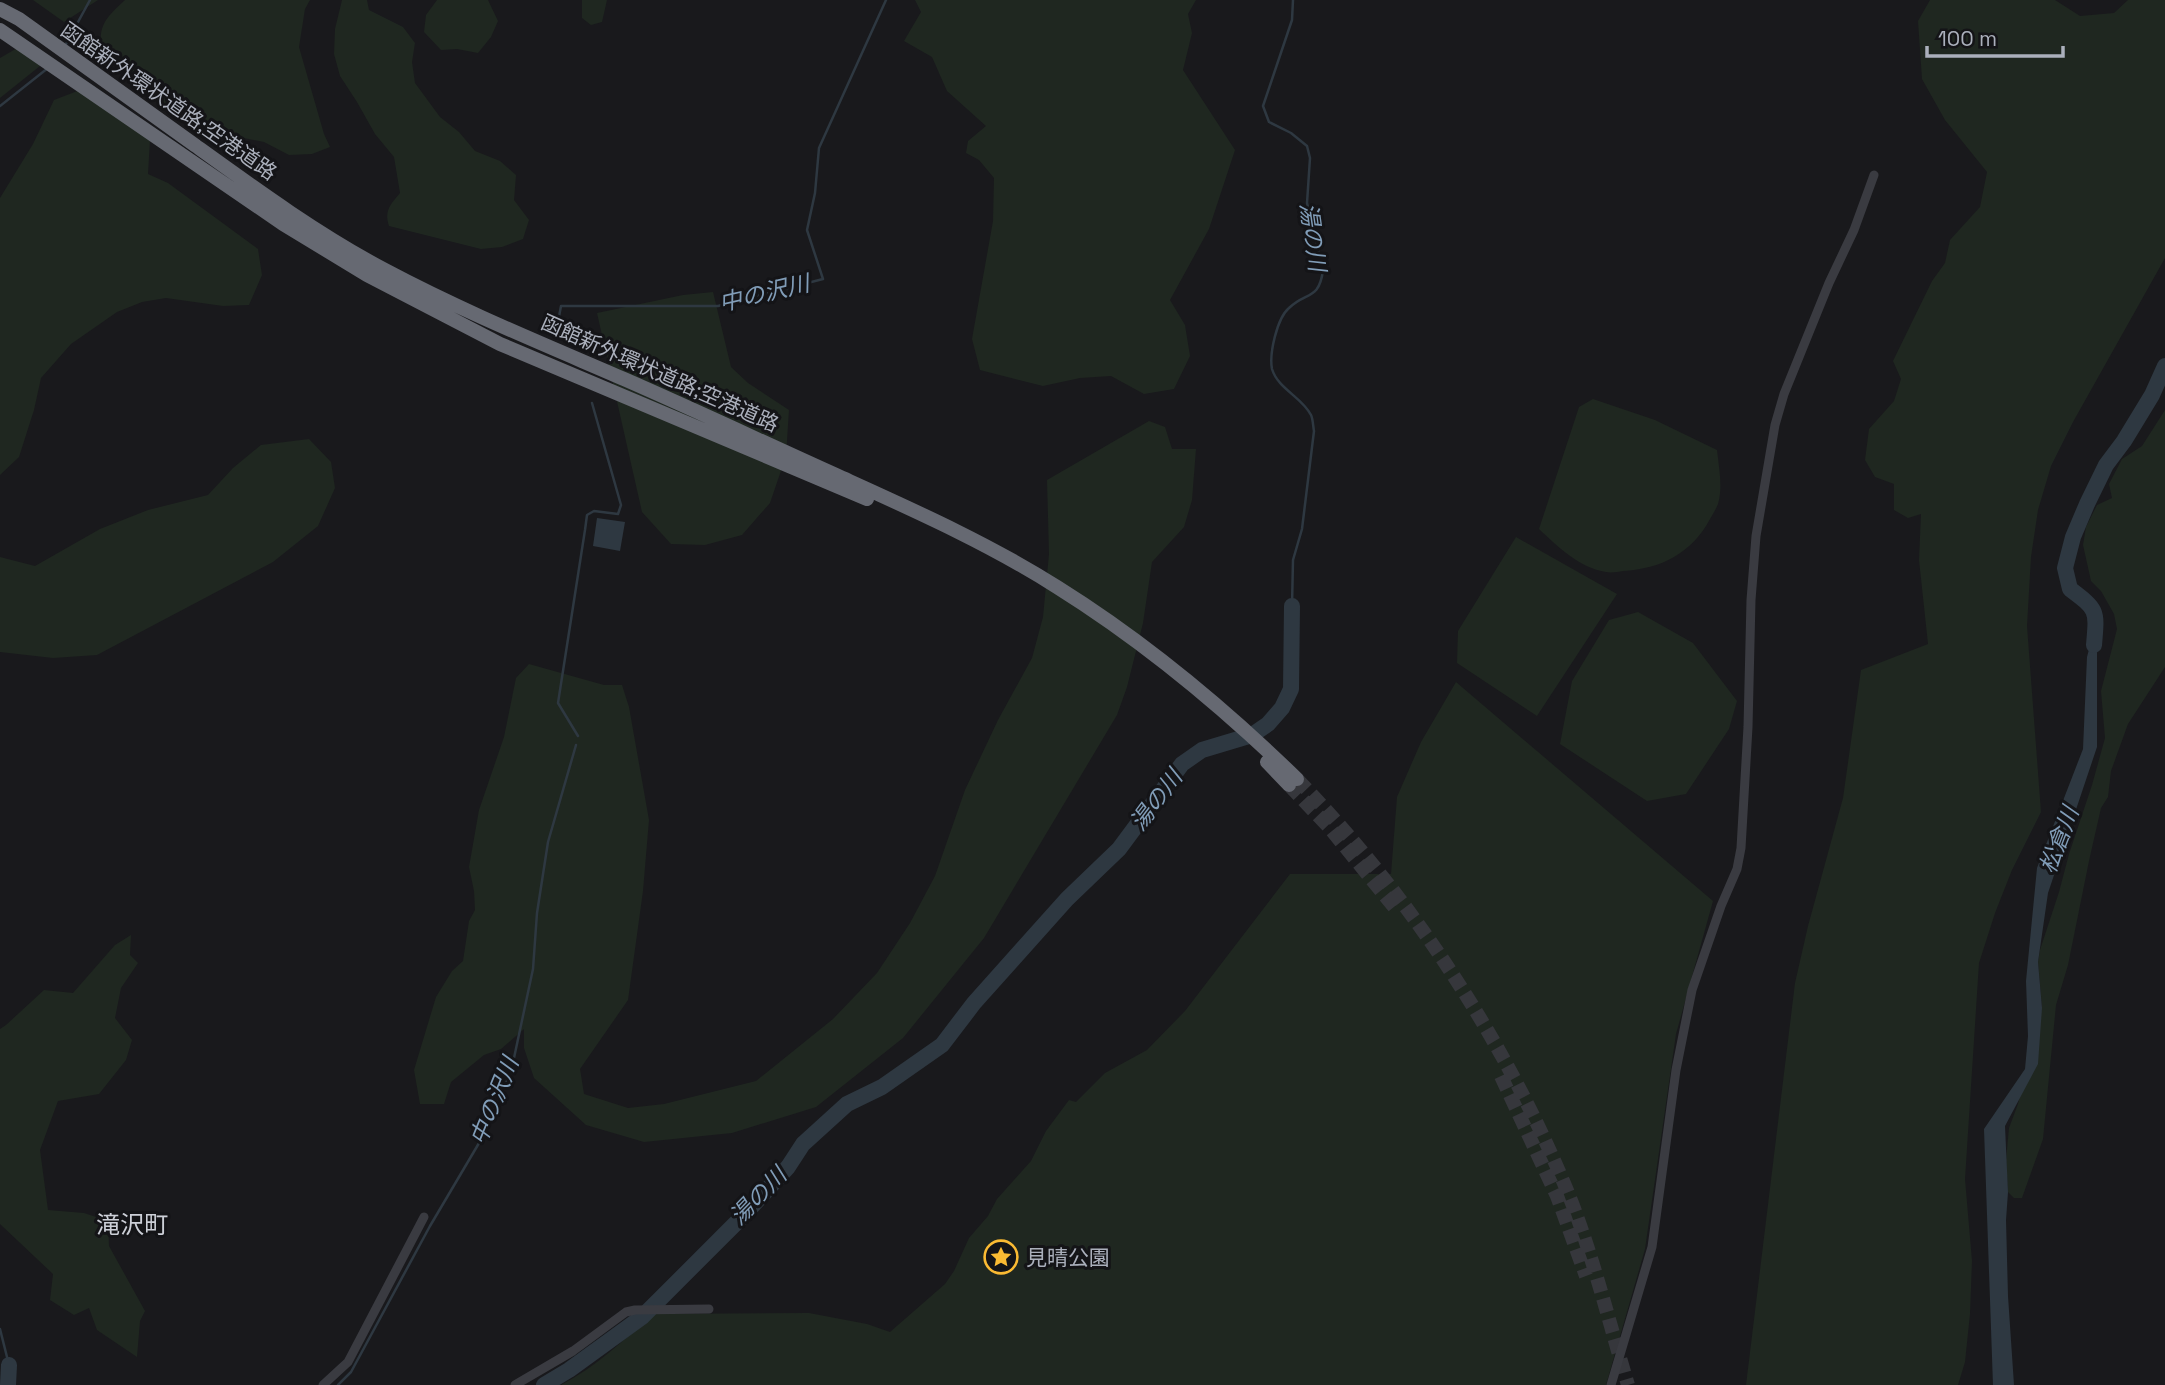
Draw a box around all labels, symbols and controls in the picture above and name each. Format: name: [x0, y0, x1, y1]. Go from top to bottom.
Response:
scale bar: [1927, 14, 2064, 58]
street label: 函館新外環状道路;空港道路: [56, 16, 282, 186]
text: 100 m: [1938, 25, 1997, 52]
water label: 湯の川: [1293, 201, 1333, 276]
water label: 中の沢川: [716, 267, 815, 318]
street label: 函館新外環状道路;空港道路: [537, 308, 783, 438]
water label: 湯の川: [1123, 761, 1191, 837]
water label: 松倉川: [2033, 800, 2086, 878]
water label: 中の沢川: [463, 1050, 526, 1149]
water label: 湯の川: [723, 1159, 795, 1231]
district label: 滝沢町: [96, 1209, 168, 1240]
place icon: 見晴公園: [982, 1238, 1020, 1276]
place label: 見晴公園: [1026, 1244, 1110, 1271]

